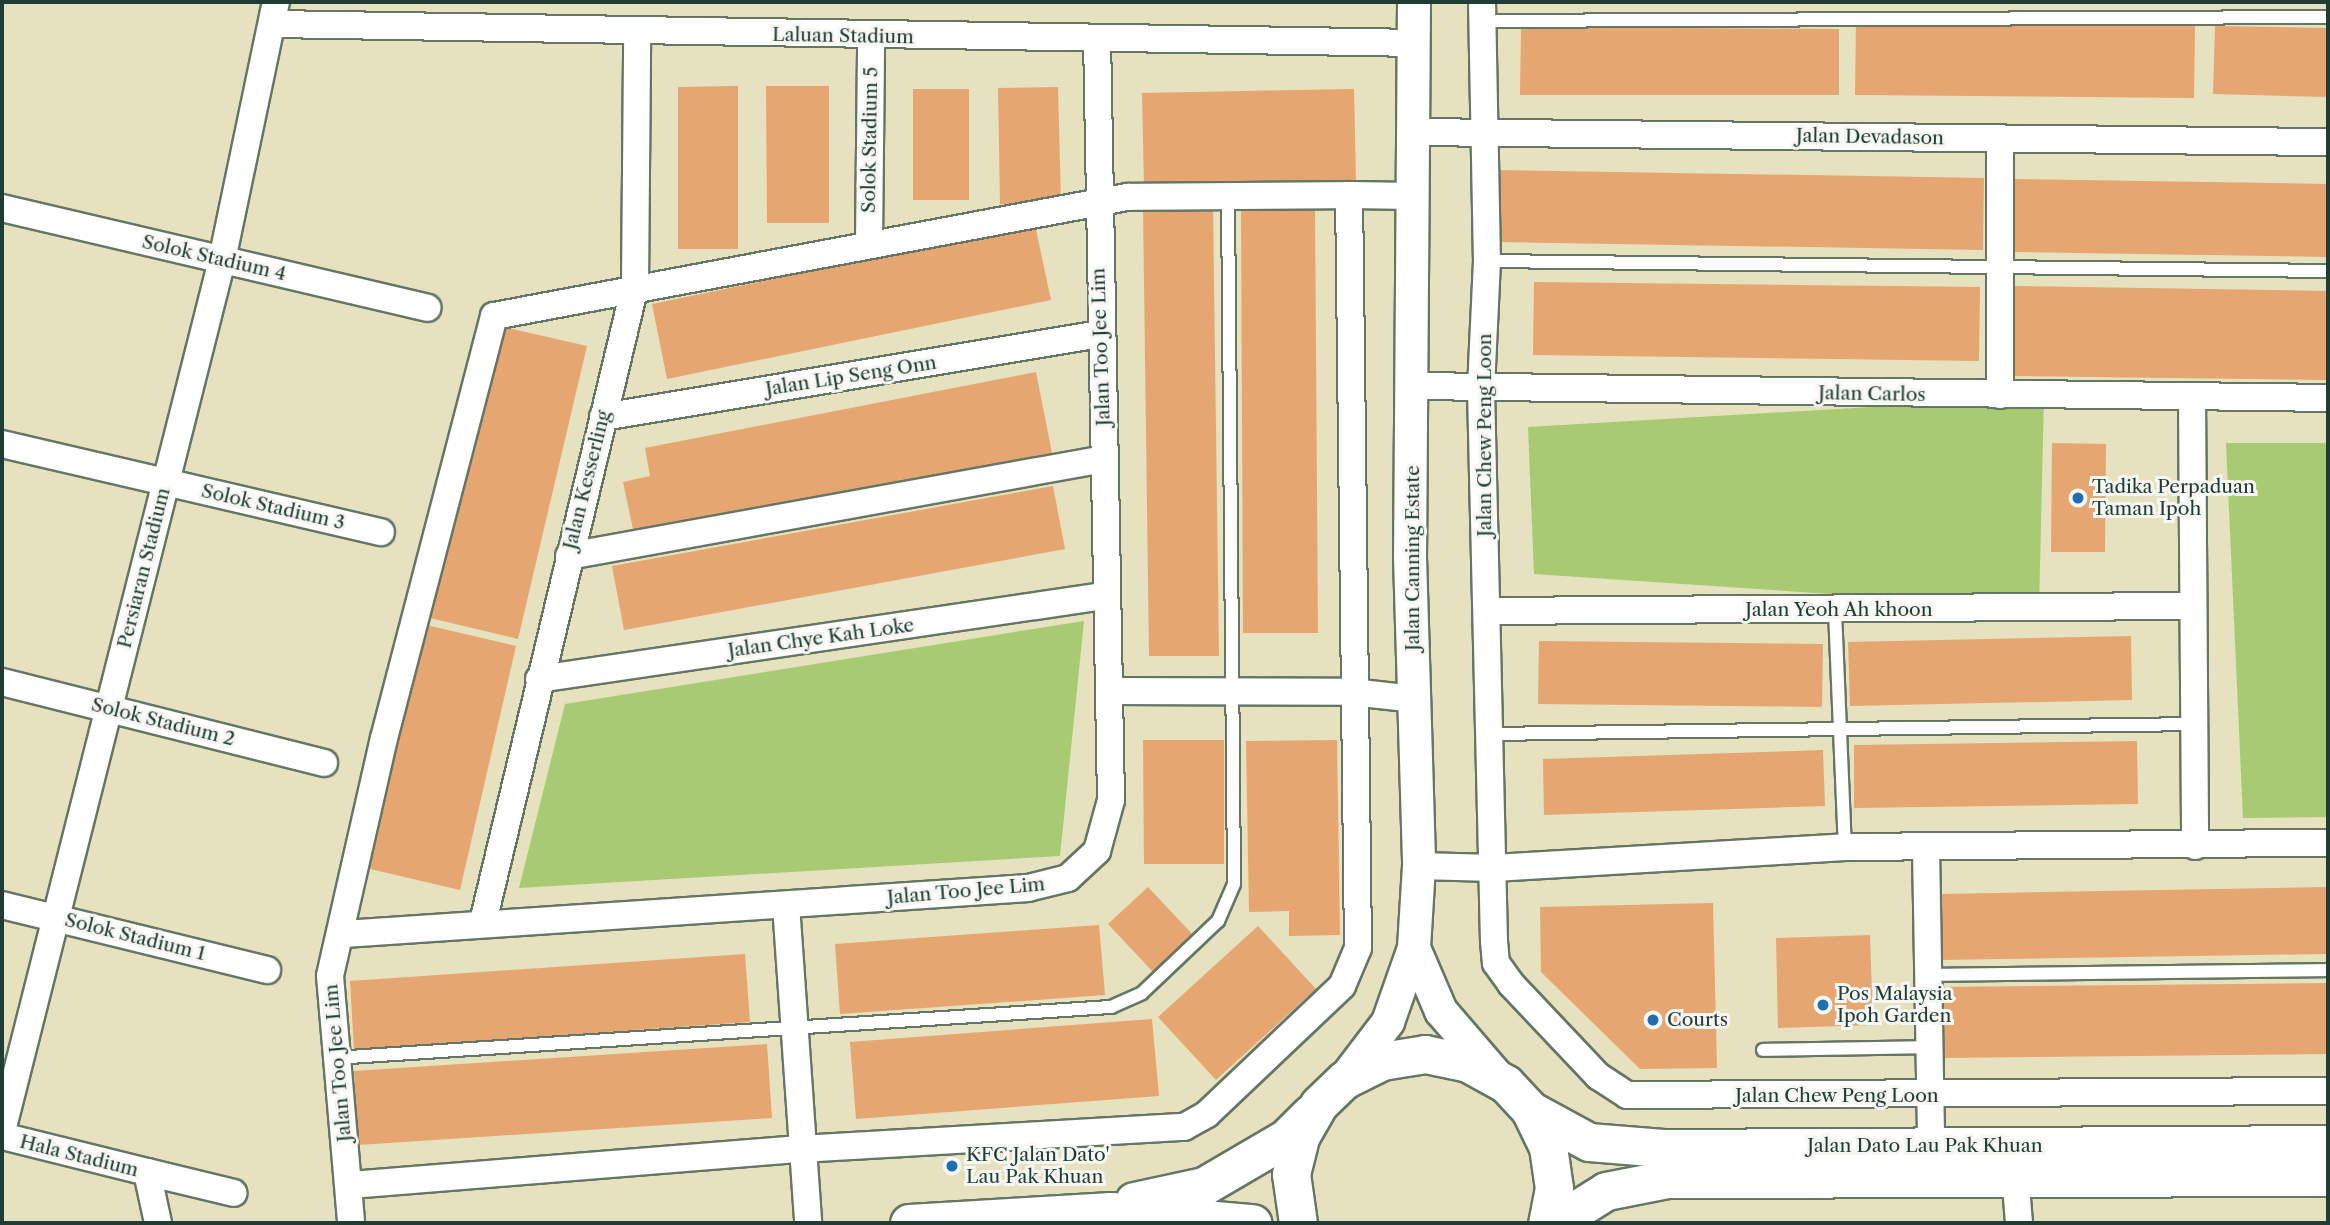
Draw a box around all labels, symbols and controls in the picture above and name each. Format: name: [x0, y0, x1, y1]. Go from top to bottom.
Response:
street label: Laluan Stadium: [772, 23, 914, 49]
street label: Solok Stadium 5: [857, 67, 883, 213]
street label: Jalan Devadason: [1796, 124, 1944, 150]
street label: Solok Stadium 4: [140, 230, 288, 286]
street label: Jalan Too Jee Lim: [1087, 267, 1115, 427]
street label: Jalan Chew Peng Loon: [1474, 333, 1496, 537]
street label: Jalan Lip Seng Onn: [764, 351, 938, 401]
street label: Jalan Carlos: [1818, 382, 1926, 406]
street label: Jalan Kesserling: [559, 408, 615, 552]
street label: Jalan Canning Estate: [1402, 465, 1424, 651]
place label: Tadika Perpaduan Taman Ipoh: [2092, 476, 2255, 520]
street label: Solok Stadium 3: [199, 479, 347, 535]
street label: Persiaran Stadium: [113, 485, 175, 651]
marker: Tadika Perpaduan Taman Ipoh: [2070, 490, 2086, 506]
street label: Jalan Yeoh Ah khoon: [1745, 599, 1933, 621]
street label: Jalan Chye Kah Loke: [726, 614, 916, 662]
street label: Solok Stadium 2: [89, 693, 237, 751]
street label: Jalan Too Jee Lim: [886, 873, 1046, 909]
street label: Solok Stadium 1: [62, 908, 208, 966]
street label: Jalan Too Jee Lim: [320, 983, 356, 1143]
place label: Pos Malaysia Ipoh Garden: [1837, 983, 1953, 1027]
marker: Pos Malaysia Ipoh Garden: [1815, 997, 1831, 1013]
place label: Courts: [1667, 1009, 1728, 1031]
marker: Courts: [1645, 1012, 1661, 1028]
street label: Jalan Chew Peng Loon: [1735, 1085, 1939, 1107]
street label: Hala Stadium: [17, 1130, 141, 1182]
street label: Jalan Dato Lau Pak Khuan: [1807, 1135, 2043, 1157]
place label: KFC Jalan Dato' Lau Pak Khuan: [966, 1144, 1109, 1188]
marker: KFC Jalan Dato' Lau Pak Khuan: [944, 1158, 960, 1174]

